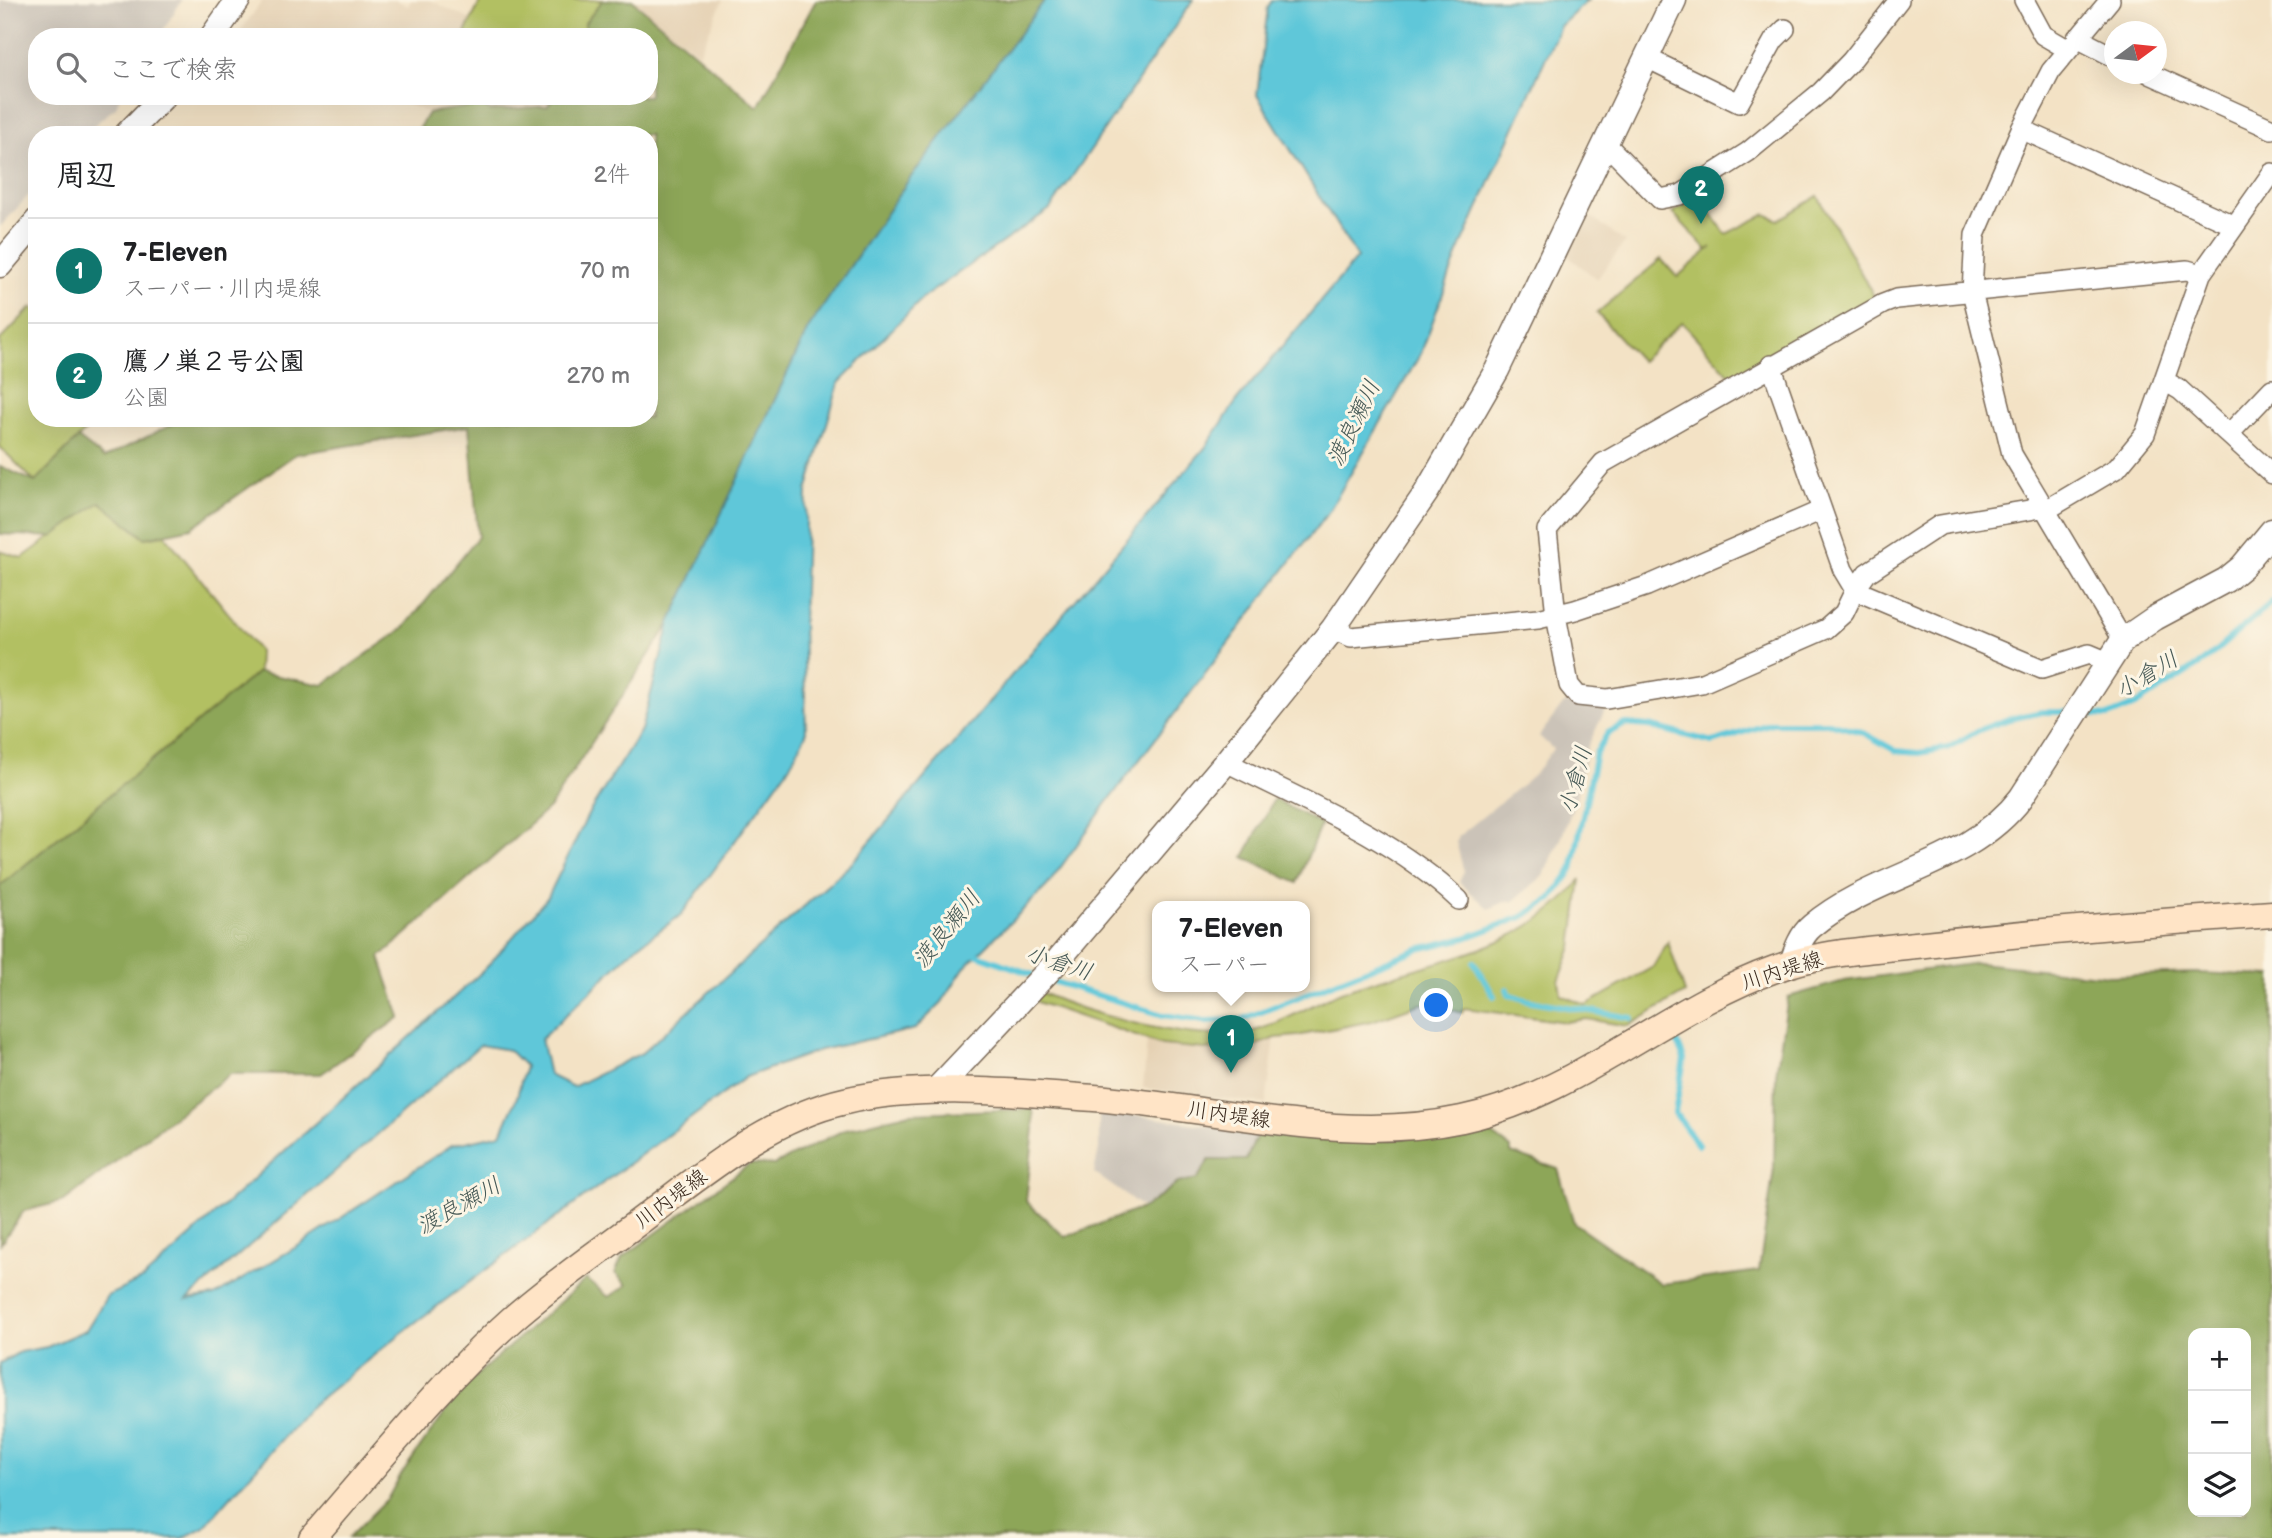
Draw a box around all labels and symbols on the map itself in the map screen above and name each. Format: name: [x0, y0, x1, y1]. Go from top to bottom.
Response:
north arrow: [2104, 21, 2167, 84]
pin: 2: [1678, 166, 1724, 224]
water label: 渡良瀬川: [1321, 376, 1387, 470]
water label: 小倉川: [2110, 645, 2184, 705]
water label: 小倉川: [1554, 743, 1598, 817]
water label: 渡良瀬川: [907, 884, 987, 974]
water label: 小倉川: [1022, 939, 1096, 987]
street label: 川内堤線: [1738, 946, 1826, 996]
your location: [1419, 988, 1453, 1022]
pin: 1: [1208, 1015, 1254, 1073]
street label: 川内堤線: [1186, 1097, 1272, 1133]
street label: 川内堤線: [630, 1164, 712, 1234]
water label: 渡良瀬川: [412, 1171, 506, 1241]

